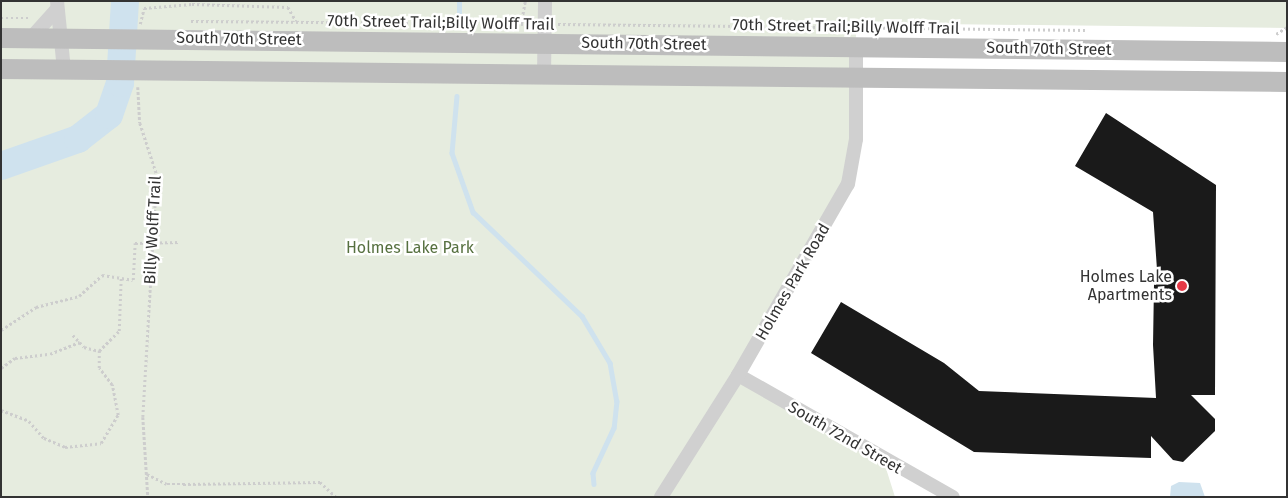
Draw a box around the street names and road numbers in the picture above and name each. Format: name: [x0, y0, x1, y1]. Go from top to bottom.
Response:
street label: 70th Street Trail;Billy Wolff Trail: [327, 11, 555, 35]
street label: 70th Street Trail;Billy Wolff Trail: [732, 15, 960, 39]
street label: South 70th Street: [176, 28, 302, 50]
street label: South 70th Street: [581, 33, 707, 55]
street label: South 70th Street: [986, 38, 1112, 60]
street label: Billy Wolff Trail: [141, 175, 165, 285]
street label: Holmes Park Road: [752, 220, 834, 344]
street label: South 72nd Street: [785, 398, 905, 478]

